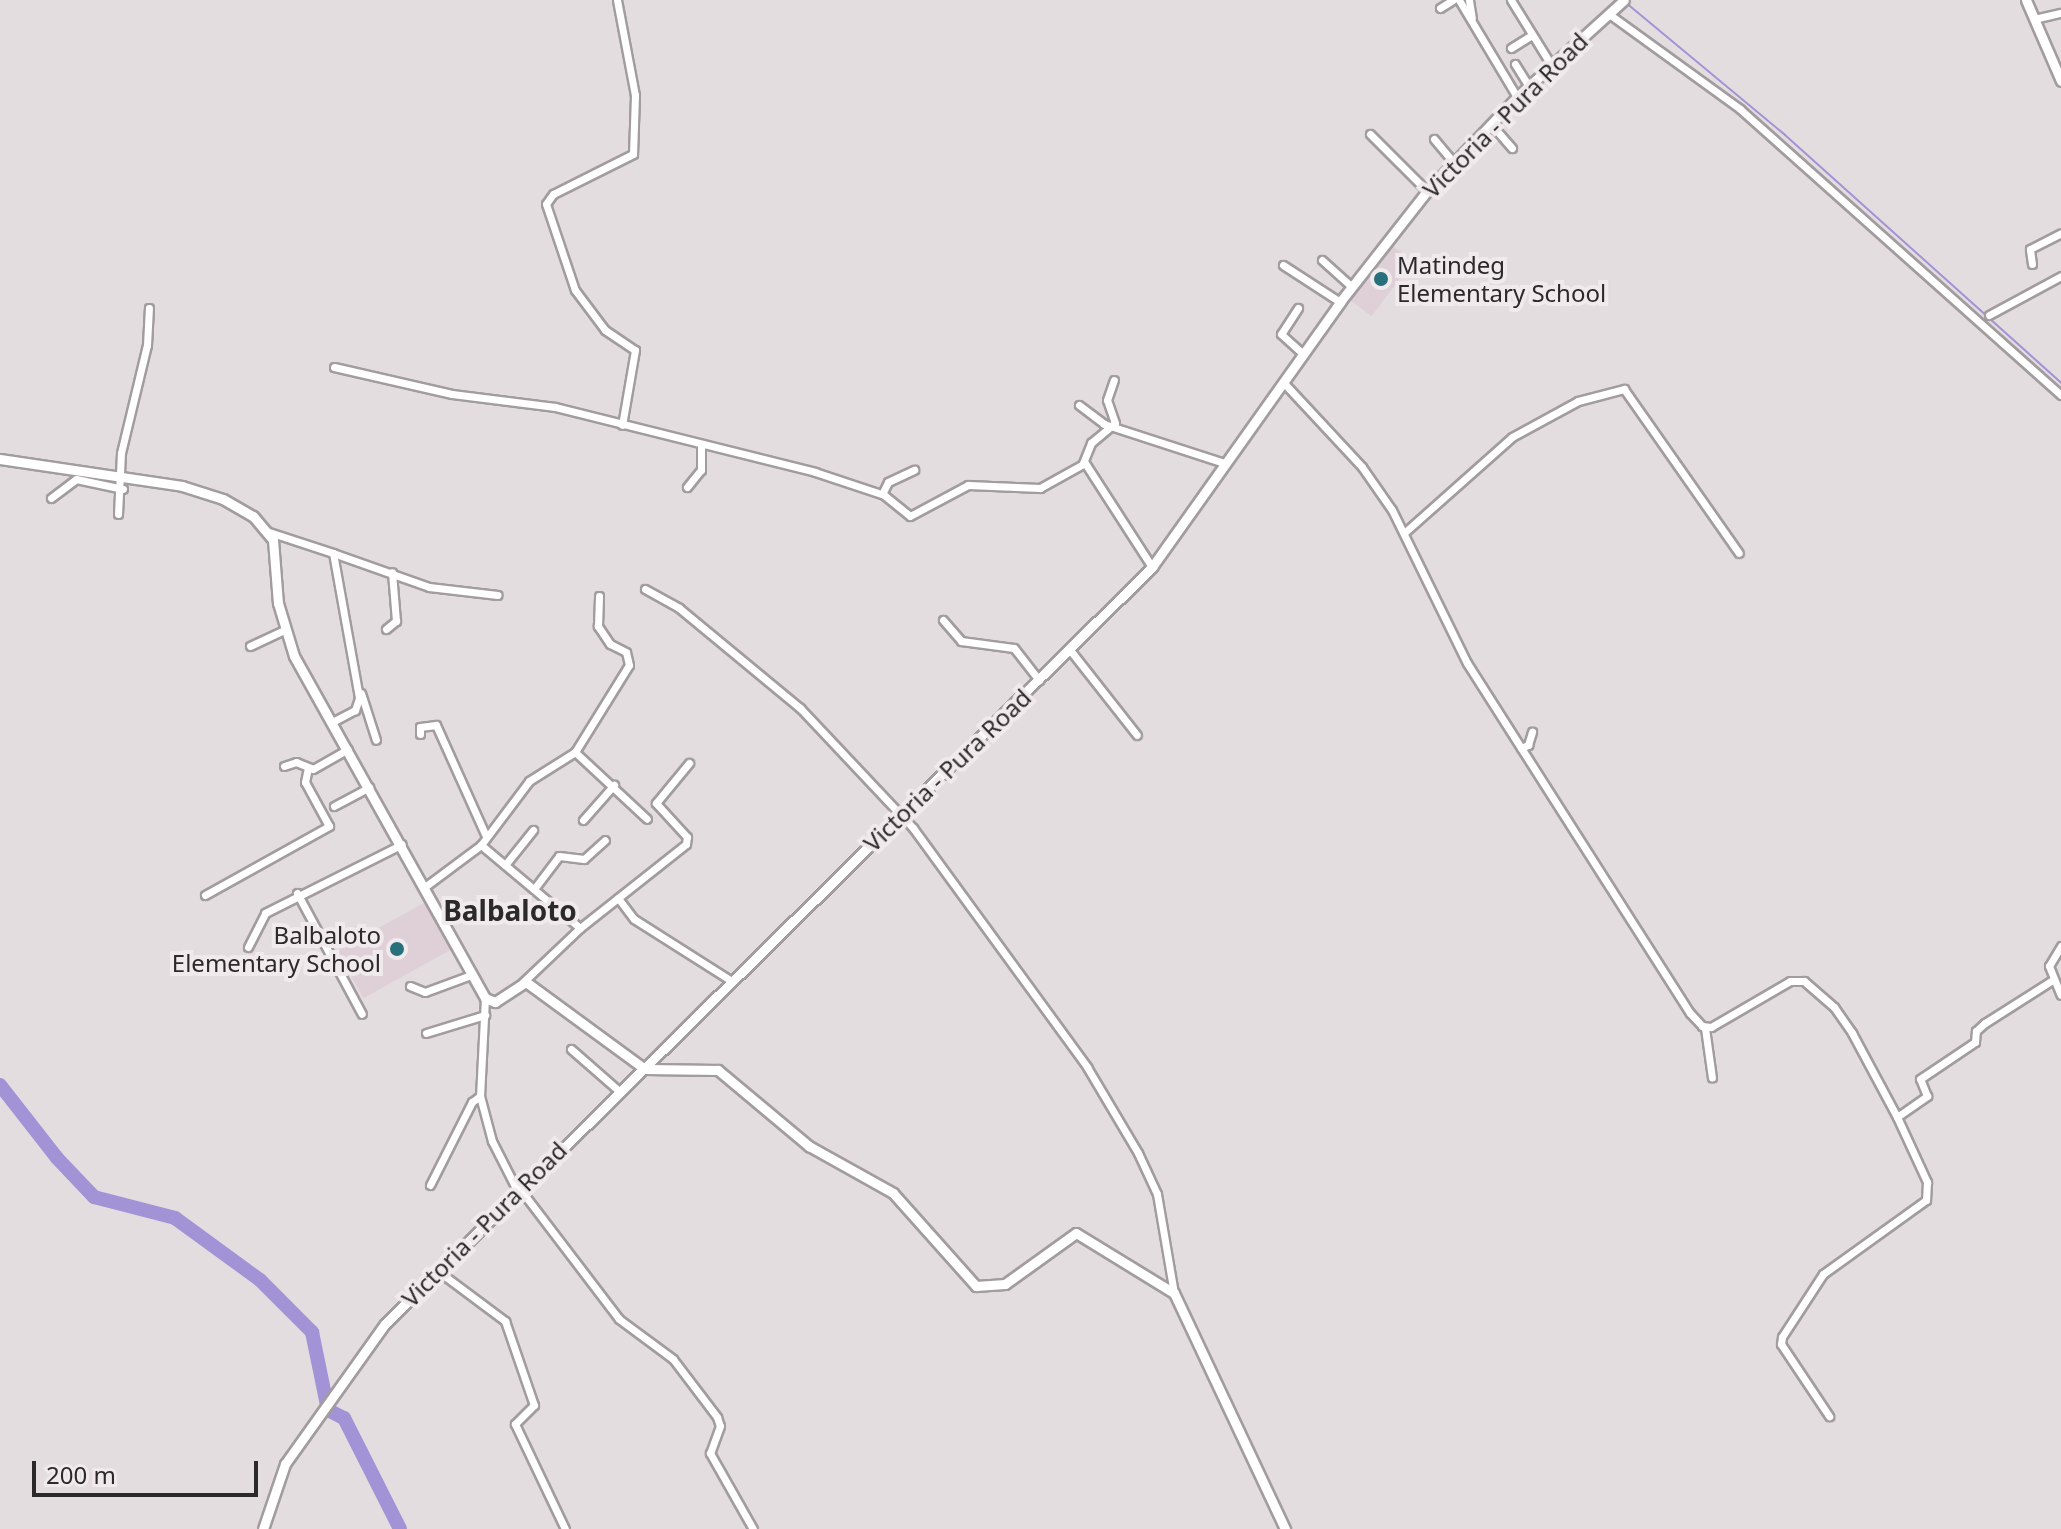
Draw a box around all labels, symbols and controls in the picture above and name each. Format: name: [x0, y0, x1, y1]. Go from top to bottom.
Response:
street label: Victoria - Pura Road: [1417, 27, 1593, 203]
place label: Matindeg Elementary School: [1397, 251, 1606, 307]
marker: Matindeg Elementary School: [1372, 270, 1390, 288]
street label: Victoria - Pura Road: [857, 683, 1037, 857]
district label: Balbaloto: [443, 893, 577, 927]
place label: Balbaloto Elementary School: [172, 921, 381, 977]
marker: Balbaloto Elementary School: [388, 940, 406, 958]
street label: Victoria - Pura Road: [396, 1136, 572, 1312]
scale bar: [36, 1445, 262, 1495]
text: 200 m: [46, 1458, 116, 1491]

